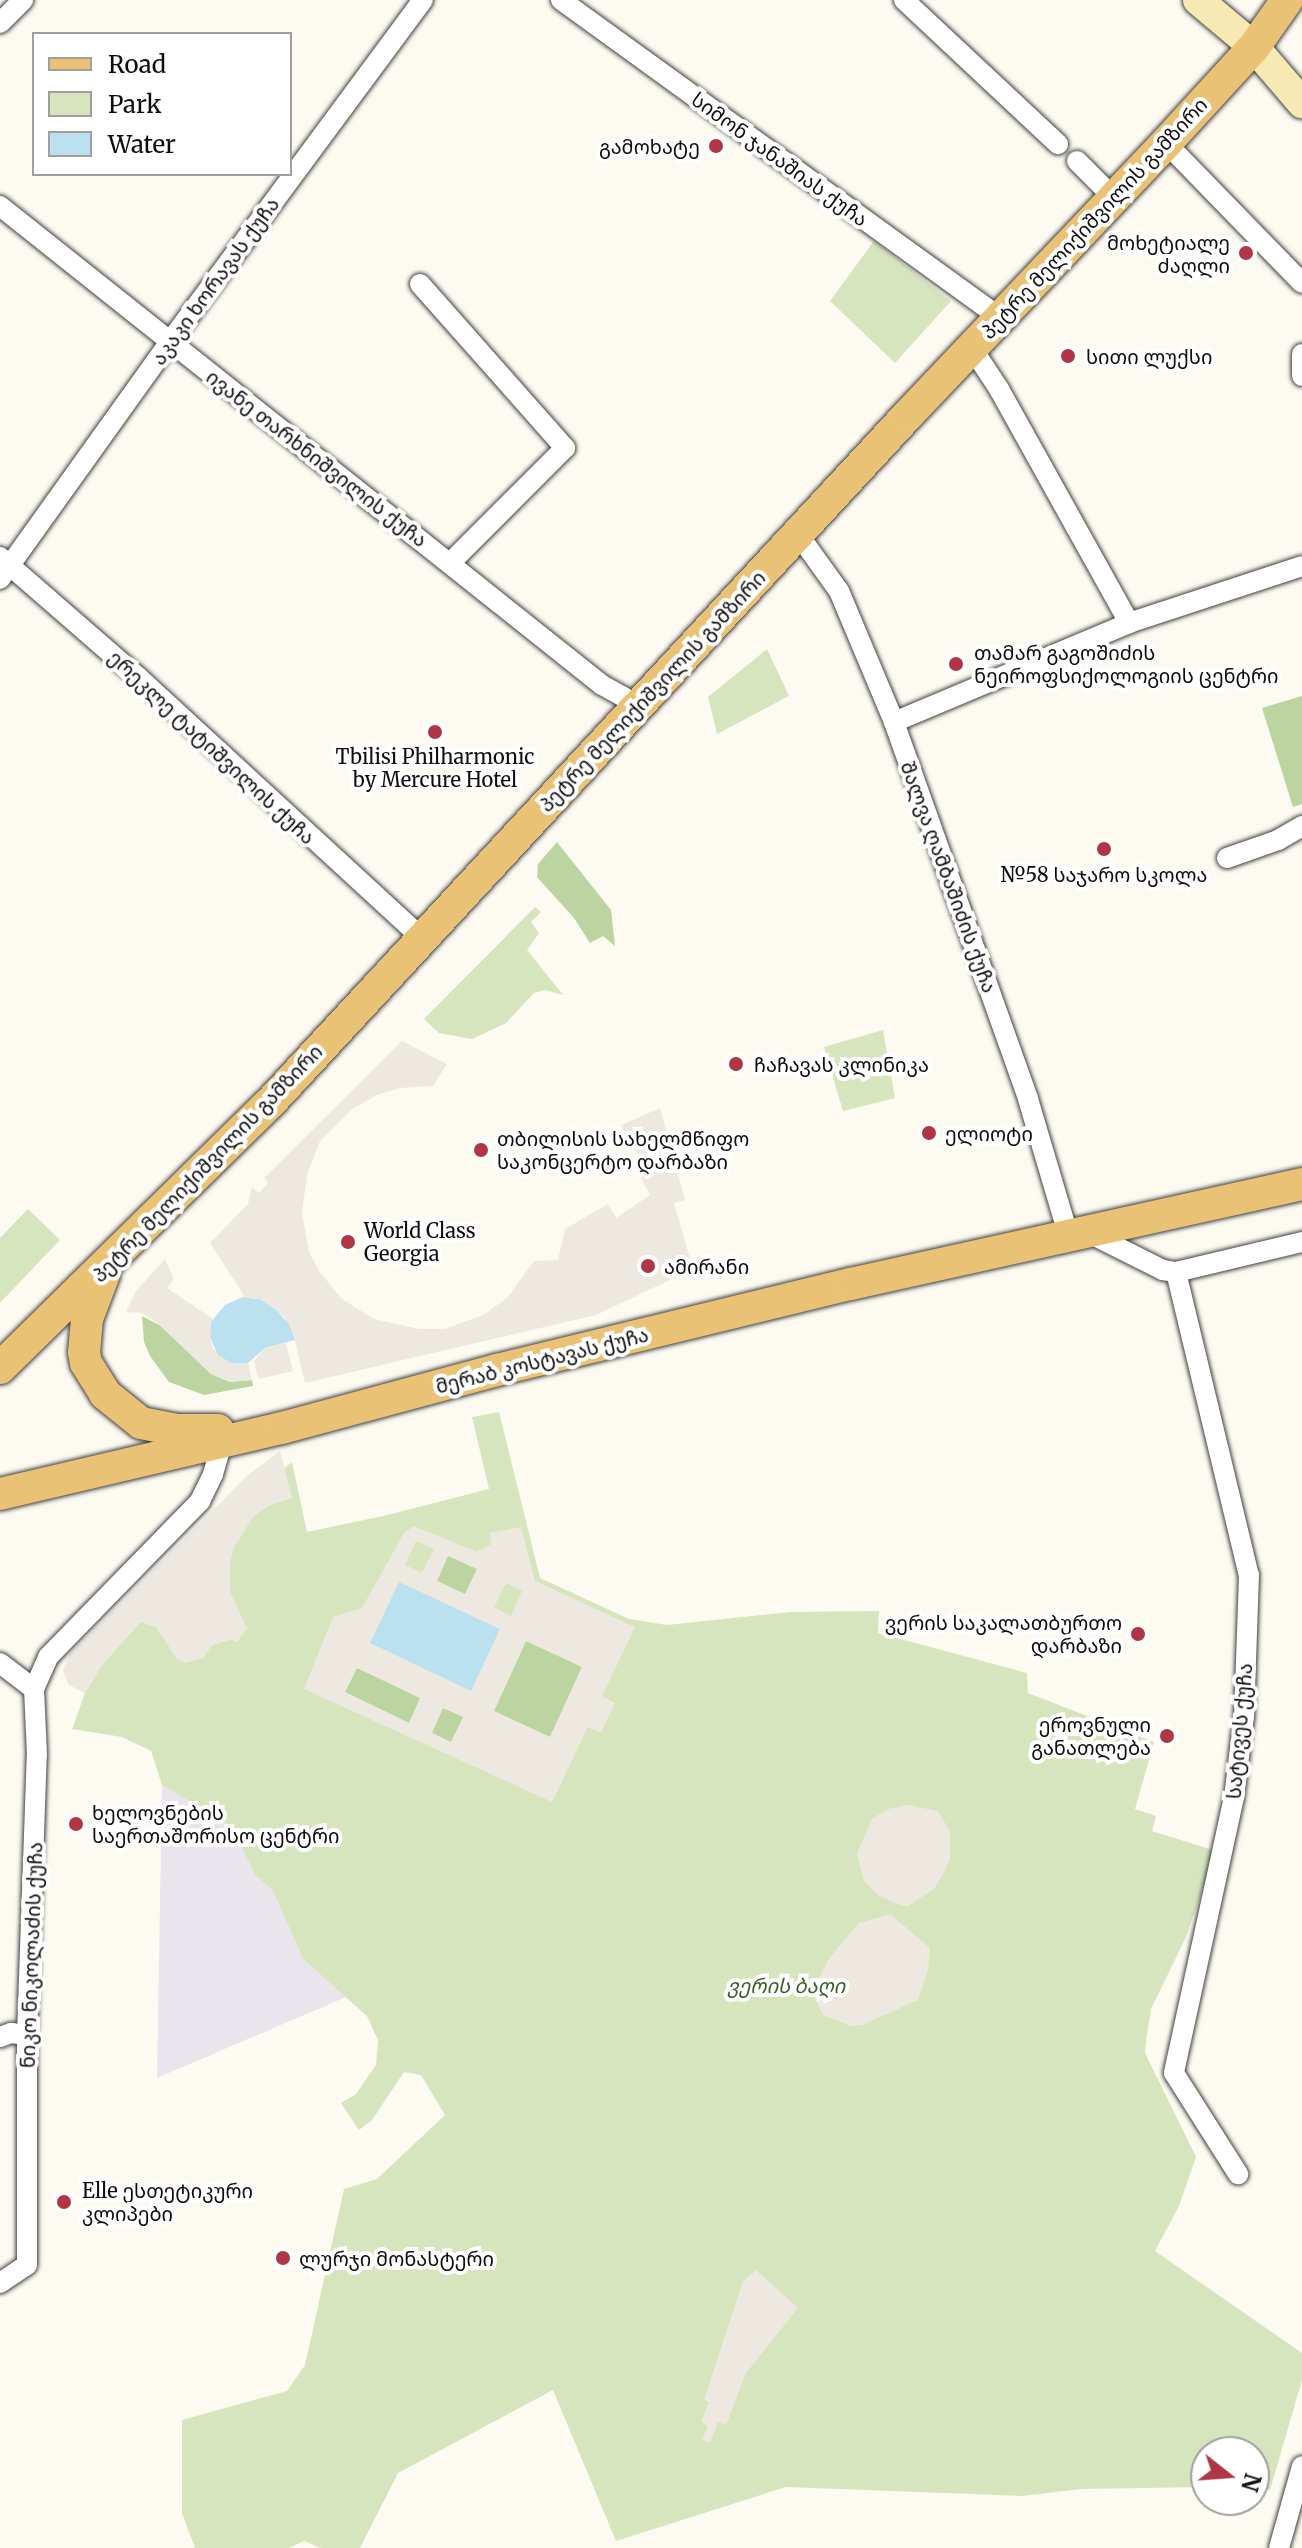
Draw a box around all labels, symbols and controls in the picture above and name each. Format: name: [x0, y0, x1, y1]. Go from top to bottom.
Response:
legend: [32, 32, 292, 176]
text: Road: [108, 49, 166, 80]
street label: სიმონ ჯანაშიას ქუჩა: [687, 87, 873, 231]
text: Park: [108, 89, 161, 120]
street label: პეტრე მელიქიშვილის გამზირი: [976, 92, 1212, 344]
text: Water: [108, 129, 176, 160]
place label: გამოხატე: [599, 134, 700, 158]
marker: გამოხატე: [707, 137, 725, 155]
street label: აკაკი ხორავას ქუჩა: [146, 192, 284, 370]
place label: მოხეტიალე ძაღლი: [1107, 230, 1230, 277]
marker: მოხეტიალე ძაღლი: [1237, 244, 1255, 262]
place label: სითი ლუქსი: [1086, 344, 1212, 368]
marker: სითი ლუქსი: [1057, 345, 1079, 367]
street label: ივანე თარხნიშვილის ქუჩა: [202, 364, 432, 552]
street label: პეტრე მელიქიშვილის გამზირი: [534, 565, 770, 817]
place label: თამარ გაგოშიძის ნეიროფსიქოლოგიის ცენტრი: [974, 640, 1278, 687]
street label: ერეკლე ტატიშვილის ქუჩა: [104, 645, 320, 849]
marker: თამარ გაგოშიძის ნეიროფსიქოლოგიის ცენტრი: [945, 653, 967, 675]
marker: Tbilisi Philharmonic by Mercure Hotel: [426, 723, 444, 741]
place label: Tbilisi Philharmonic by Mercure Hotel: [336, 744, 534, 791]
street label: შალვა ღამბაშიძის ქუჩა: [896, 758, 1002, 996]
marker: №58 საჯარო სკოლა: [1095, 840, 1113, 858]
place label: №58 საჯარო სკოლა: [1001, 862, 1207, 886]
street label: პეტრე მელიქიშვილის გამზირი: [87, 1039, 327, 1287]
place label: ჩაჩავას კლინიკა: [754, 1052, 929, 1076]
marker: ჩაჩავას კლინიკა: [725, 1053, 747, 1075]
place label: ელიოტი: [945, 1121, 1033, 1145]
marker: ელიოტი: [920, 1124, 938, 1142]
place label: თბილისის სახელმწიფო საკონცერტო დარბაზი: [497, 1126, 749, 1173]
marker: თბილისის სახელმწიფო საკონცერტო დარბაზი: [472, 1141, 490, 1159]
place label: World Class Georgia: [364, 1218, 476, 1265]
marker: World Class Georgia: [339, 1233, 357, 1251]
place label: ამირანი: [664, 1254, 749, 1278]
marker: ამირანი: [639, 1257, 657, 1275]
street label: მერაბ კოსტავას ქუჩა: [433, 1322, 651, 1398]
place label: ვერის საკალათბურთო დარბაზი: [885, 1610, 1122, 1657]
marker: ვერის საკალათბურთო დარბაზი: [1129, 1625, 1147, 1643]
street label: სატივეს ქუჩა: [1221, 1662, 1257, 1800]
place label: ეროვნული განათლება: [1031, 1712, 1151, 1759]
marker: ეროვნული განათლება: [1158, 1727, 1176, 1745]
place label: ხელოვნების საერთაშორისო ცენტრი: [92, 1800, 339, 1847]
marker: ხელოვნების საერთაშორისო ცენტრი: [67, 1815, 85, 1833]
street label: ნიკო ნიკოლაძის ქუჩა: [15, 1841, 47, 2069]
park label: ვერის ბაღი: [727, 1973, 845, 1997]
place label: Elle ესთეტიკური კლიპები: [82, 2178, 253, 2225]
marker: Elle ესთეტიკური კლიპები: [53, 2191, 75, 2213]
place label: ლურჯი მონასტერი: [299, 2246, 494, 2270]
marker: ლურჯი მონასტერი: [274, 2249, 292, 2267]
north arrow: [1190, 2436, 1270, 2516]
text: N: [1235, 2470, 1267, 2495]

